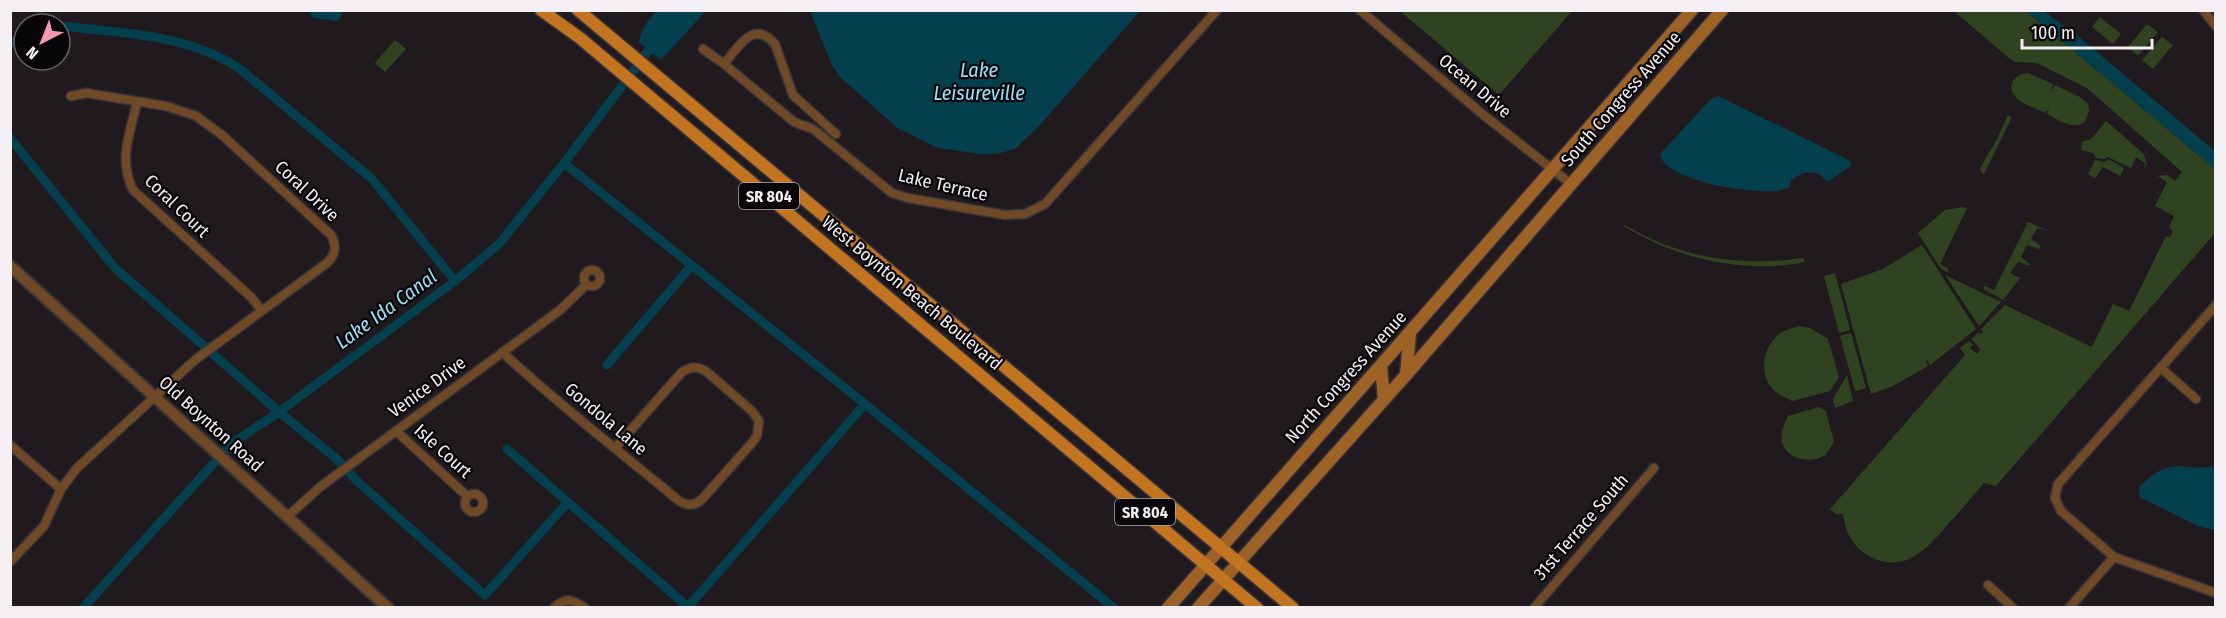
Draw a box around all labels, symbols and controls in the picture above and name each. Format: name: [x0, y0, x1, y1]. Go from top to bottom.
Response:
north arrow: [12, 12, 72, 72]
scale bar: [2022, 12, 2152, 50]
text: 100 m: [2031, 22, 2075, 44]
street label: South Congress Avenue: [1556, 27, 1686, 171]
text: N: [22, 43, 42, 63]
street label: Ocean Drive: [1434, 49, 1516, 123]
water label: Lake Leisureville: [933, 58, 1025, 105]
street label: Coral Drive: [270, 156, 344, 226]
street label: Lake Terrace: [896, 164, 990, 206]
street label: Coral Court: [140, 170, 214, 242]
road number: SR 804: [739, 183, 799, 209]
street label: West Boynton Beach Boulevard: [817, 211, 1007, 375]
water label: Lake Ida Canal: [331, 264, 441, 354]
street label: North Congress Avenue: [1281, 306, 1411, 448]
street label: Venice Drive: [384, 352, 470, 422]
street label: Old Boynton Road: [154, 371, 268, 477]
street label: Gondola Lane: [560, 378, 652, 460]
street label: Isle Court: [410, 419, 476, 483]
street label: 31st Terrace South: [1529, 470, 1633, 584]
road number: SR 804: [1115, 499, 1175, 525]

